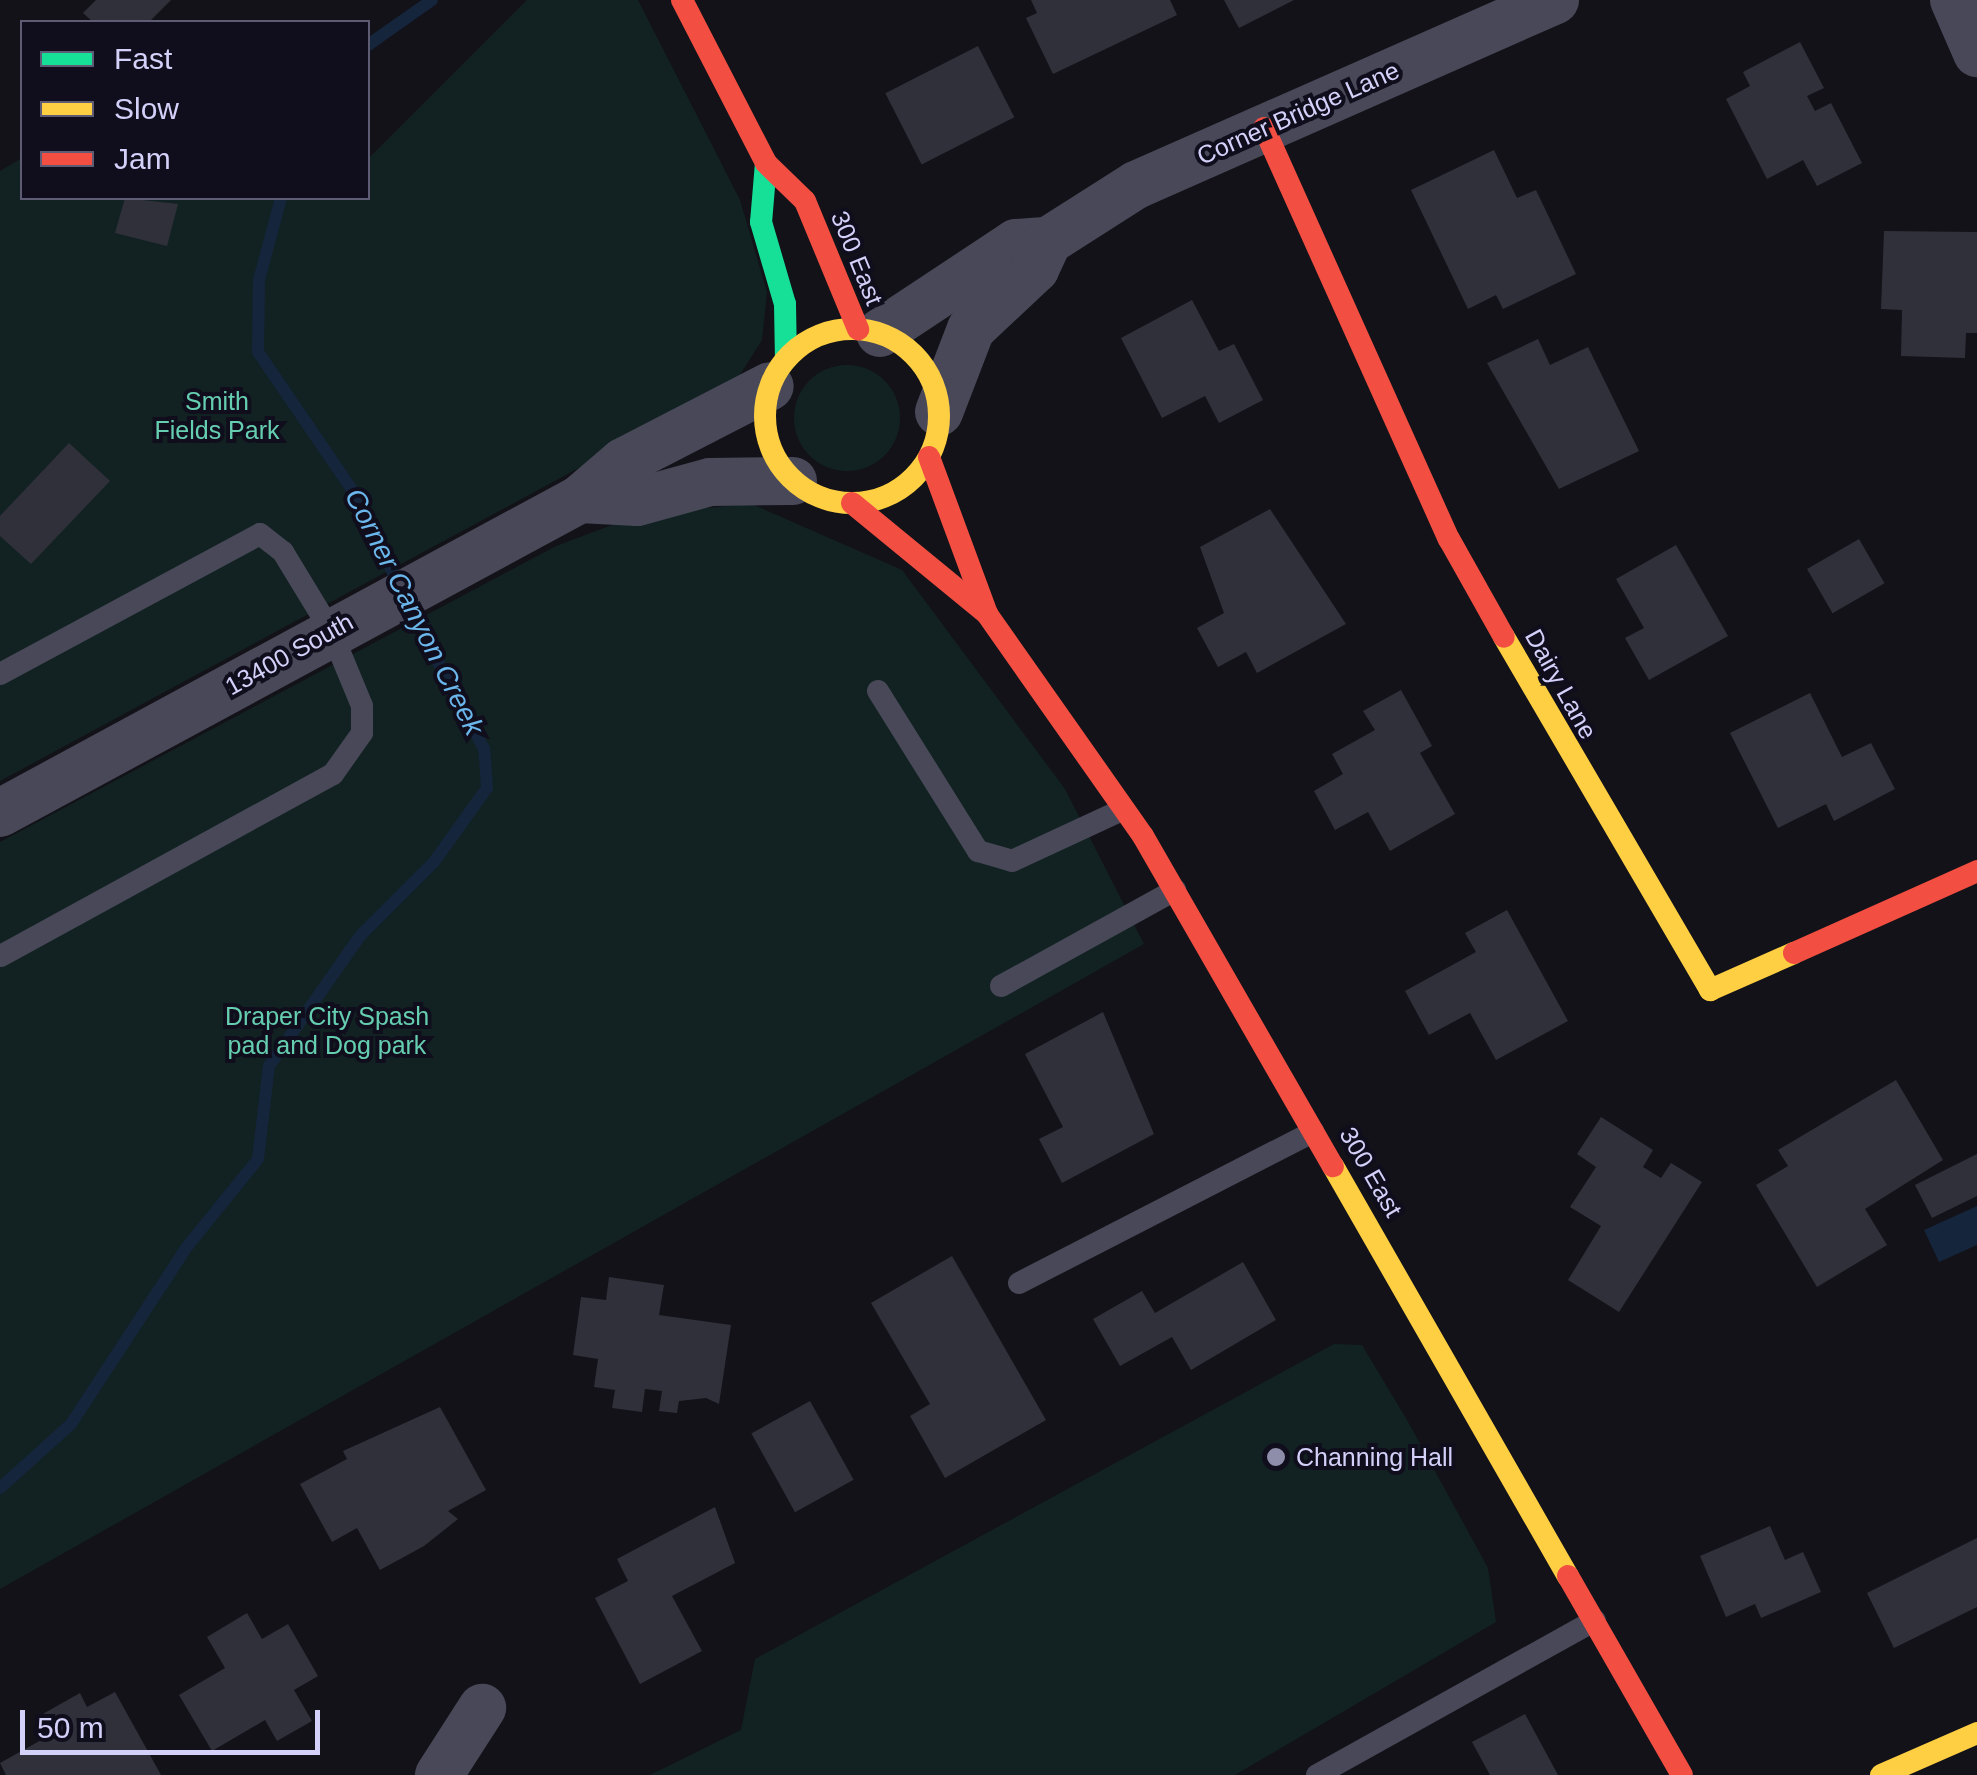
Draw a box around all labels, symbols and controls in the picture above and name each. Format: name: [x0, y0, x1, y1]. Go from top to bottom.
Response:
legend: [20, 20, 370, 200]
text: Fast: [114, 42, 172, 75]
street label: Corner Bridge Lane: [1192, 55, 1404, 171]
text: Slow: [114, 92, 179, 125]
text: Jam: [114, 142, 171, 175]
street label: 300 East: [825, 207, 889, 309]
park label: Smith Fields Park: [154, 387, 280, 446]
water label: Corner Canyon Creek: [337, 483, 491, 741]
street label: 13400 South: [220, 607, 358, 701]
street label: Dairy Lane: [1519, 624, 1603, 744]
park label: Draper City Spash pad and Dog park: [225, 1002, 429, 1061]
street label: 300 East: [1333, 1122, 1409, 1222]
place label: Channing Hall: [1296, 1442, 1453, 1472]
marker: Channing Hall: [1265, 1446, 1287, 1468]
scale bar: [25, 1690, 325, 1752]
text: 50 m: [37, 1711, 104, 1744]

